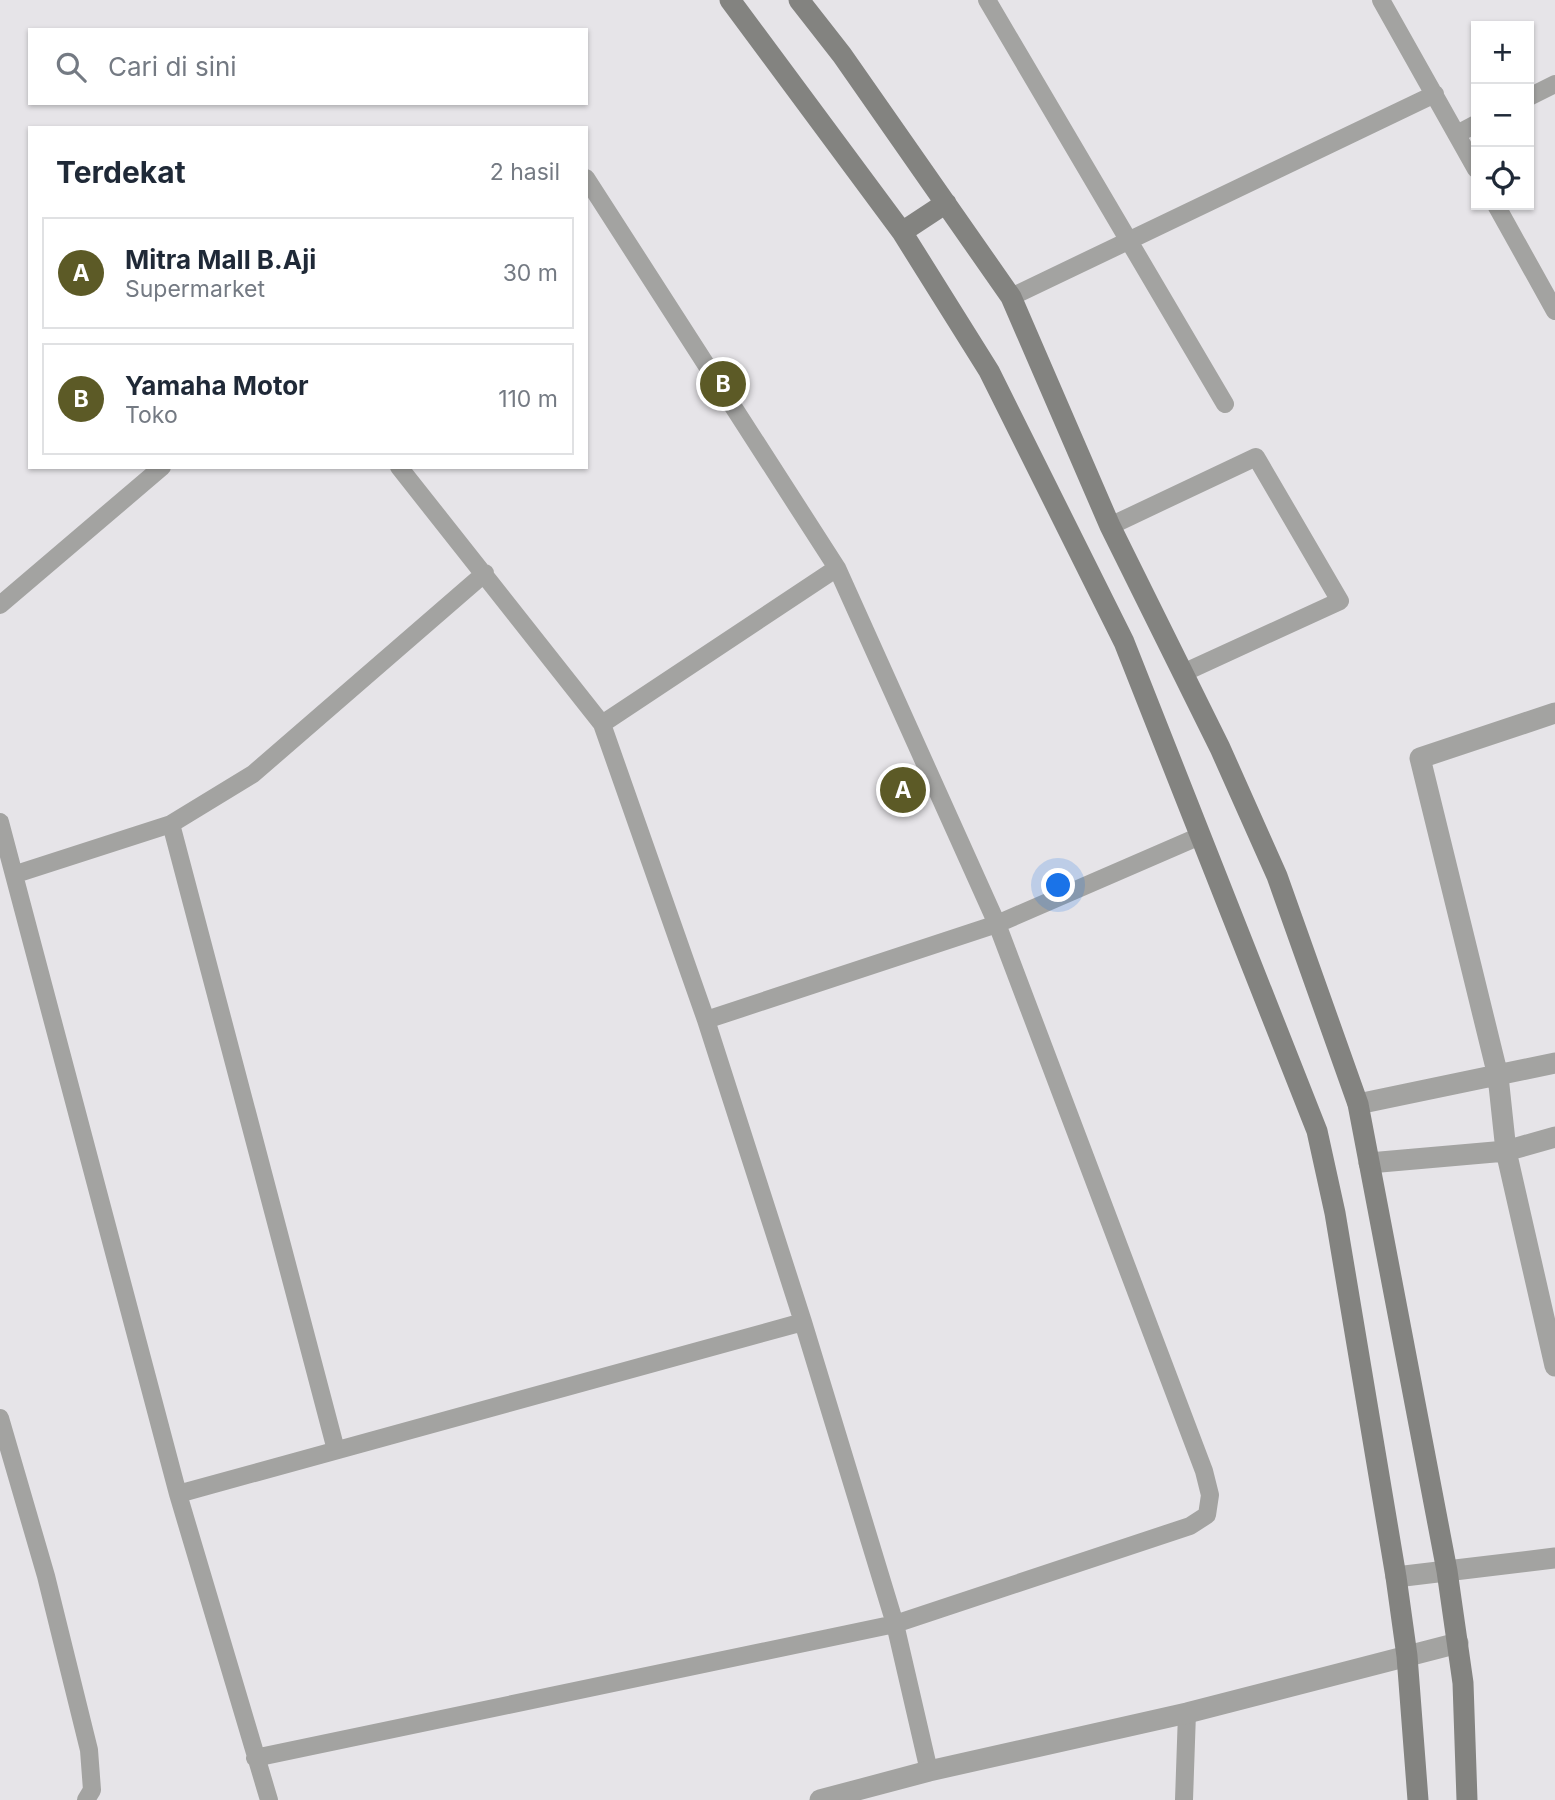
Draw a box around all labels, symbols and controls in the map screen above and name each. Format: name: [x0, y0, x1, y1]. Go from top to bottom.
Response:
map controls: [1471, 21, 1534, 210]
button: +: [1471, 21, 1534, 84]
search box: [28, 28, 588, 105]
icon: search: [52, 48, 90, 86]
text: Cari di sini: [108, 51, 237, 82]
button: −: [1471, 84, 1534, 147]
button: locate: [1471, 147, 1534, 210]
text: Terdekat: [56, 154, 186, 190]
text: 2 hasil: [490, 158, 560, 186]
text: Mitra Mall B.Aji: [125, 244, 316, 275]
text: A: [72, 259, 90, 287]
text: 30 m: [503, 259, 558, 287]
text: Supermarket: [125, 275, 265, 303]
pin: B: [700, 358, 746, 410]
text: Yamaha Motor: [125, 370, 309, 401]
text: B: [73, 385, 89, 413]
text: 110 m: [498, 385, 558, 413]
text: Toko: [125, 401, 178, 429]
pin: A: [880, 764, 926, 816]
your location: [1041, 868, 1075, 902]

